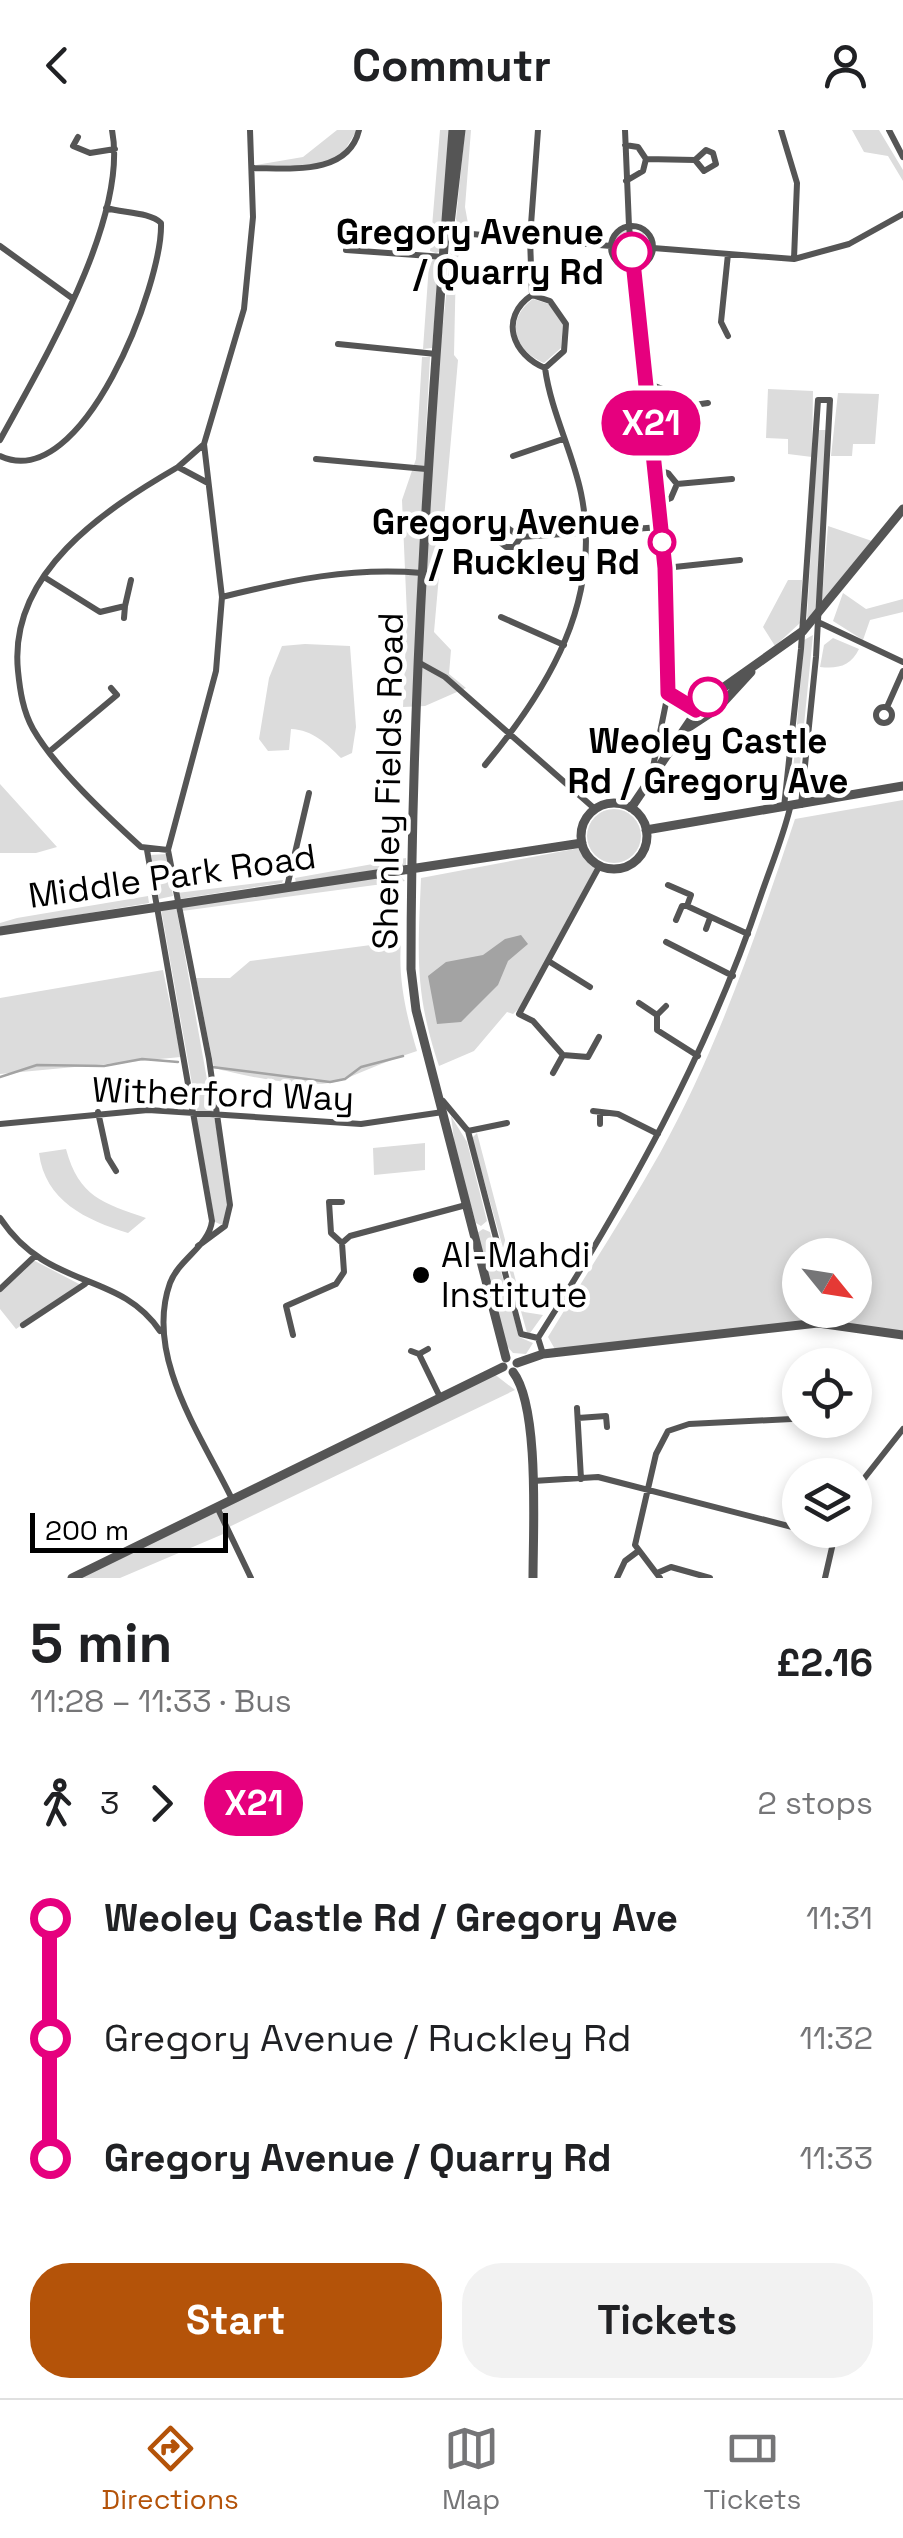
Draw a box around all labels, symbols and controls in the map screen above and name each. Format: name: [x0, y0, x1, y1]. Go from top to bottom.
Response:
text: Commutr: [352, 37, 551, 94]
icon: back: [30, 38, 85, 93]
icon: person: [818, 38, 873, 93]
place label: Gregory Avenue / Quarry Rd: [336, 210, 604, 294]
marker: Gregory Avenue / Quarry Rd: [613, 233, 651, 271]
line badge: X21: [594, 390, 708, 456]
text: X21: [621, 401, 681, 445]
place label: Gregory Avenue / Ruckley Rd: [372, 500, 640, 584]
marker: Gregory Avenue / Ruckley Rd: [649, 529, 675, 555]
street label: Shenley Fields Road: [363, 612, 413, 950]
marker: Weoley Castle Rd / Gregory Ave: [689, 678, 727, 716]
place label: Weoley Castle Rd / Gregory Ave: [568, 719, 848, 803]
street label: Middle Park Road: [25, 834, 319, 918]
street label: Witherford Way: [91, 1067, 355, 1121]
place label: Al-Mahdi Institute: [441, 1233, 591, 1317]
north arrow: [782, 1238, 872, 1328]
map controls: [782, 1238, 872, 1548]
marker: Al-Mahdi Institute: [410, 1264, 432, 1286]
button: locate: [782, 1348, 872, 1438]
button: layers: [782, 1458, 872, 1548]
scale bar: [30, 1508, 228, 1552]
text: 200 m: [45, 1512, 129, 1548]
text: 5 min: [30, 1608, 172, 1678]
text: £2.16: [776, 1639, 873, 1687]
text: 11:28 – 11:33 · Bus: [30, 1681, 292, 1721]
icon: walk: [30, 1776, 85, 1831]
icon: forward: [134, 1776, 189, 1831]
text: X21: [224, 1781, 283, 1825]
text: 3: [100, 1783, 119, 1823]
text: 2 stops: [758, 1783, 873, 1823]
text: Weoley Castle Rd / Gregory Ave: [104, 1894, 678, 1942]
text: 11:31: [806, 1898, 873, 1938]
text: Gregory Avenue / Ruckley Rd: [104, 2014, 631, 2062]
text: 11:32: [800, 2018, 873, 2058]
text: Gregory Avenue / Quarry Rd: [104, 2134, 612, 2182]
text: 11:33: [799, 2138, 873, 2178]
button: Start: [30, 2263, 442, 2378]
button: Tickets: [462, 2263, 873, 2378]
tab: Directions: [102, 2421, 239, 2517]
tab: Map: [442, 2421, 500, 2517]
tab: Tickets: [704, 2421, 801, 2517]

